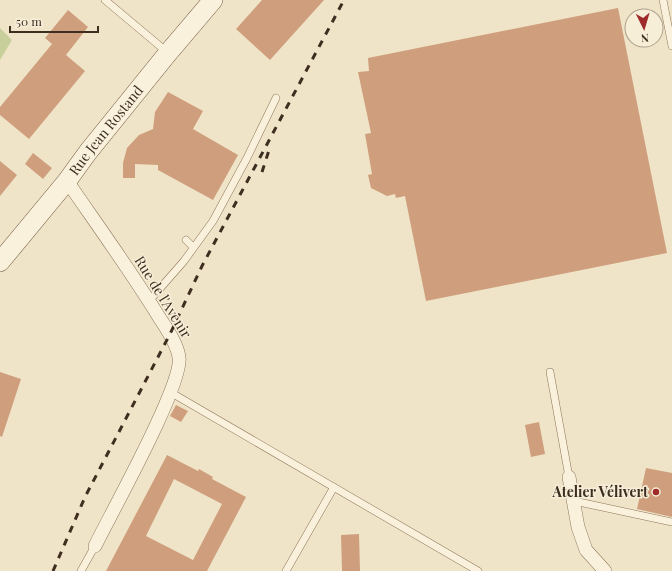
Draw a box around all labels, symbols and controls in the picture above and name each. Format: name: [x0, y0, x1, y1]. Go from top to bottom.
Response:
scale bar: [10, 8, 98, 34]
north arrow: [624, 8, 664, 48]
text: 50 m: [16, 13, 42, 29]
text: N: [640, 31, 650, 46]
street label: Rue Jean Rostand: [64, 81, 147, 179]
street label: Rue de l'Avenir: [131, 252, 197, 342]
place label: Atelier Vélivert: [551, 482, 648, 501]
marker: Atelier Vélivert: [651, 487, 661, 497]

